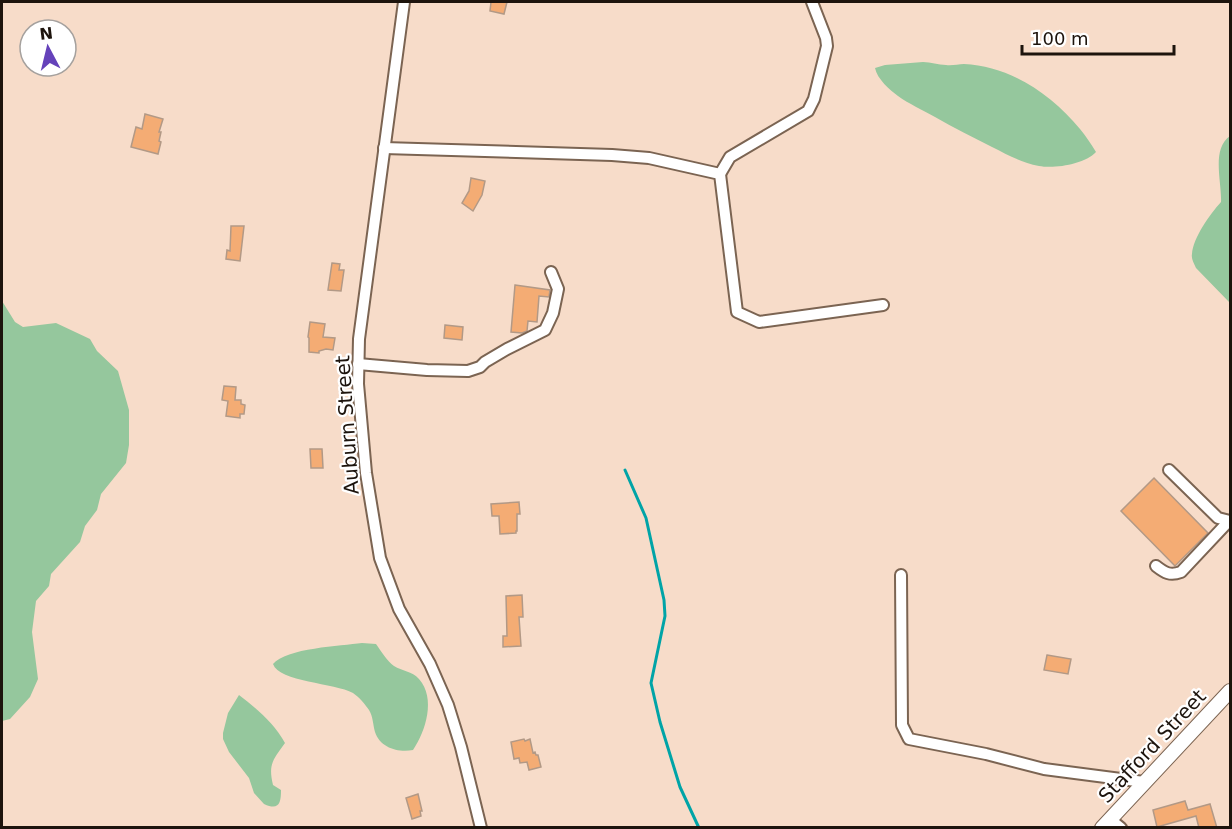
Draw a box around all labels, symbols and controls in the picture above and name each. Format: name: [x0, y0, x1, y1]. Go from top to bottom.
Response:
north arrow: [18, 18, 78, 78]
scale bar: [1022, 18, 1174, 56]
text: N: [38, 23, 54, 44]
text: 100 m: [1031, 28, 1089, 49]
street label: Auburn Street: [330, 354, 364, 495]
street label: Stafford Street: [1093, 684, 1211, 808]

